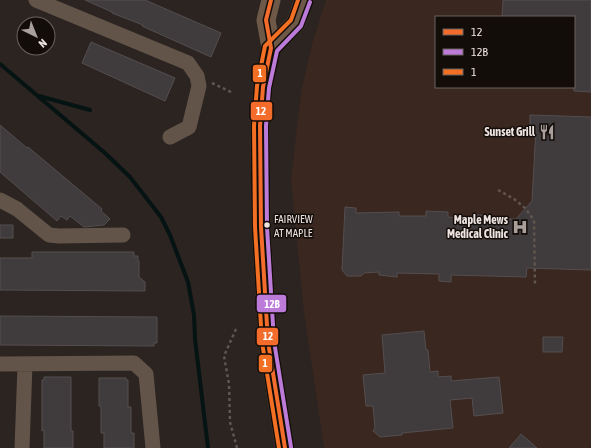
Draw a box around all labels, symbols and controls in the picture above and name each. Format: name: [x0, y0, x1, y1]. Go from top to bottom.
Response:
north arrow: [16, 16, 56, 56]
legend: [435, 16, 575, 88]
text: 12: [471, 25, 482, 39]
text: N: [36, 37, 49, 50]
text: 12B: [471, 45, 488, 59]
line badge: 1: [252, 64, 267, 83]
text: 1: [471, 65, 477, 79]
text: 1: [257, 67, 263, 79]
line badge: 12: [250, 101, 273, 121]
text: 12: [256, 105, 266, 117]
restaurant icon: Sunset Grill: [538, 123, 556, 141]
place label: Sunset Grill: [485, 125, 536, 139]
place label: FAIRVIEW AT MAPLE: [274, 213, 313, 239]
place label: Maple Mews Medical Clinic: [447, 213, 509, 241]
hospital icon: Maple Mews Medical Clinic: [511, 218, 529, 236]
marker: FAIRVIEW AT MAPLE: [262, 220, 272, 230]
line badge: 12B: [256, 294, 287, 313]
text: 12B: [264, 298, 281, 310]
line badge: 12: [256, 327, 279, 346]
text: 12: [263, 330, 273, 342]
line badge: 1: [258, 354, 273, 373]
text: 1: [262, 357, 268, 369]

